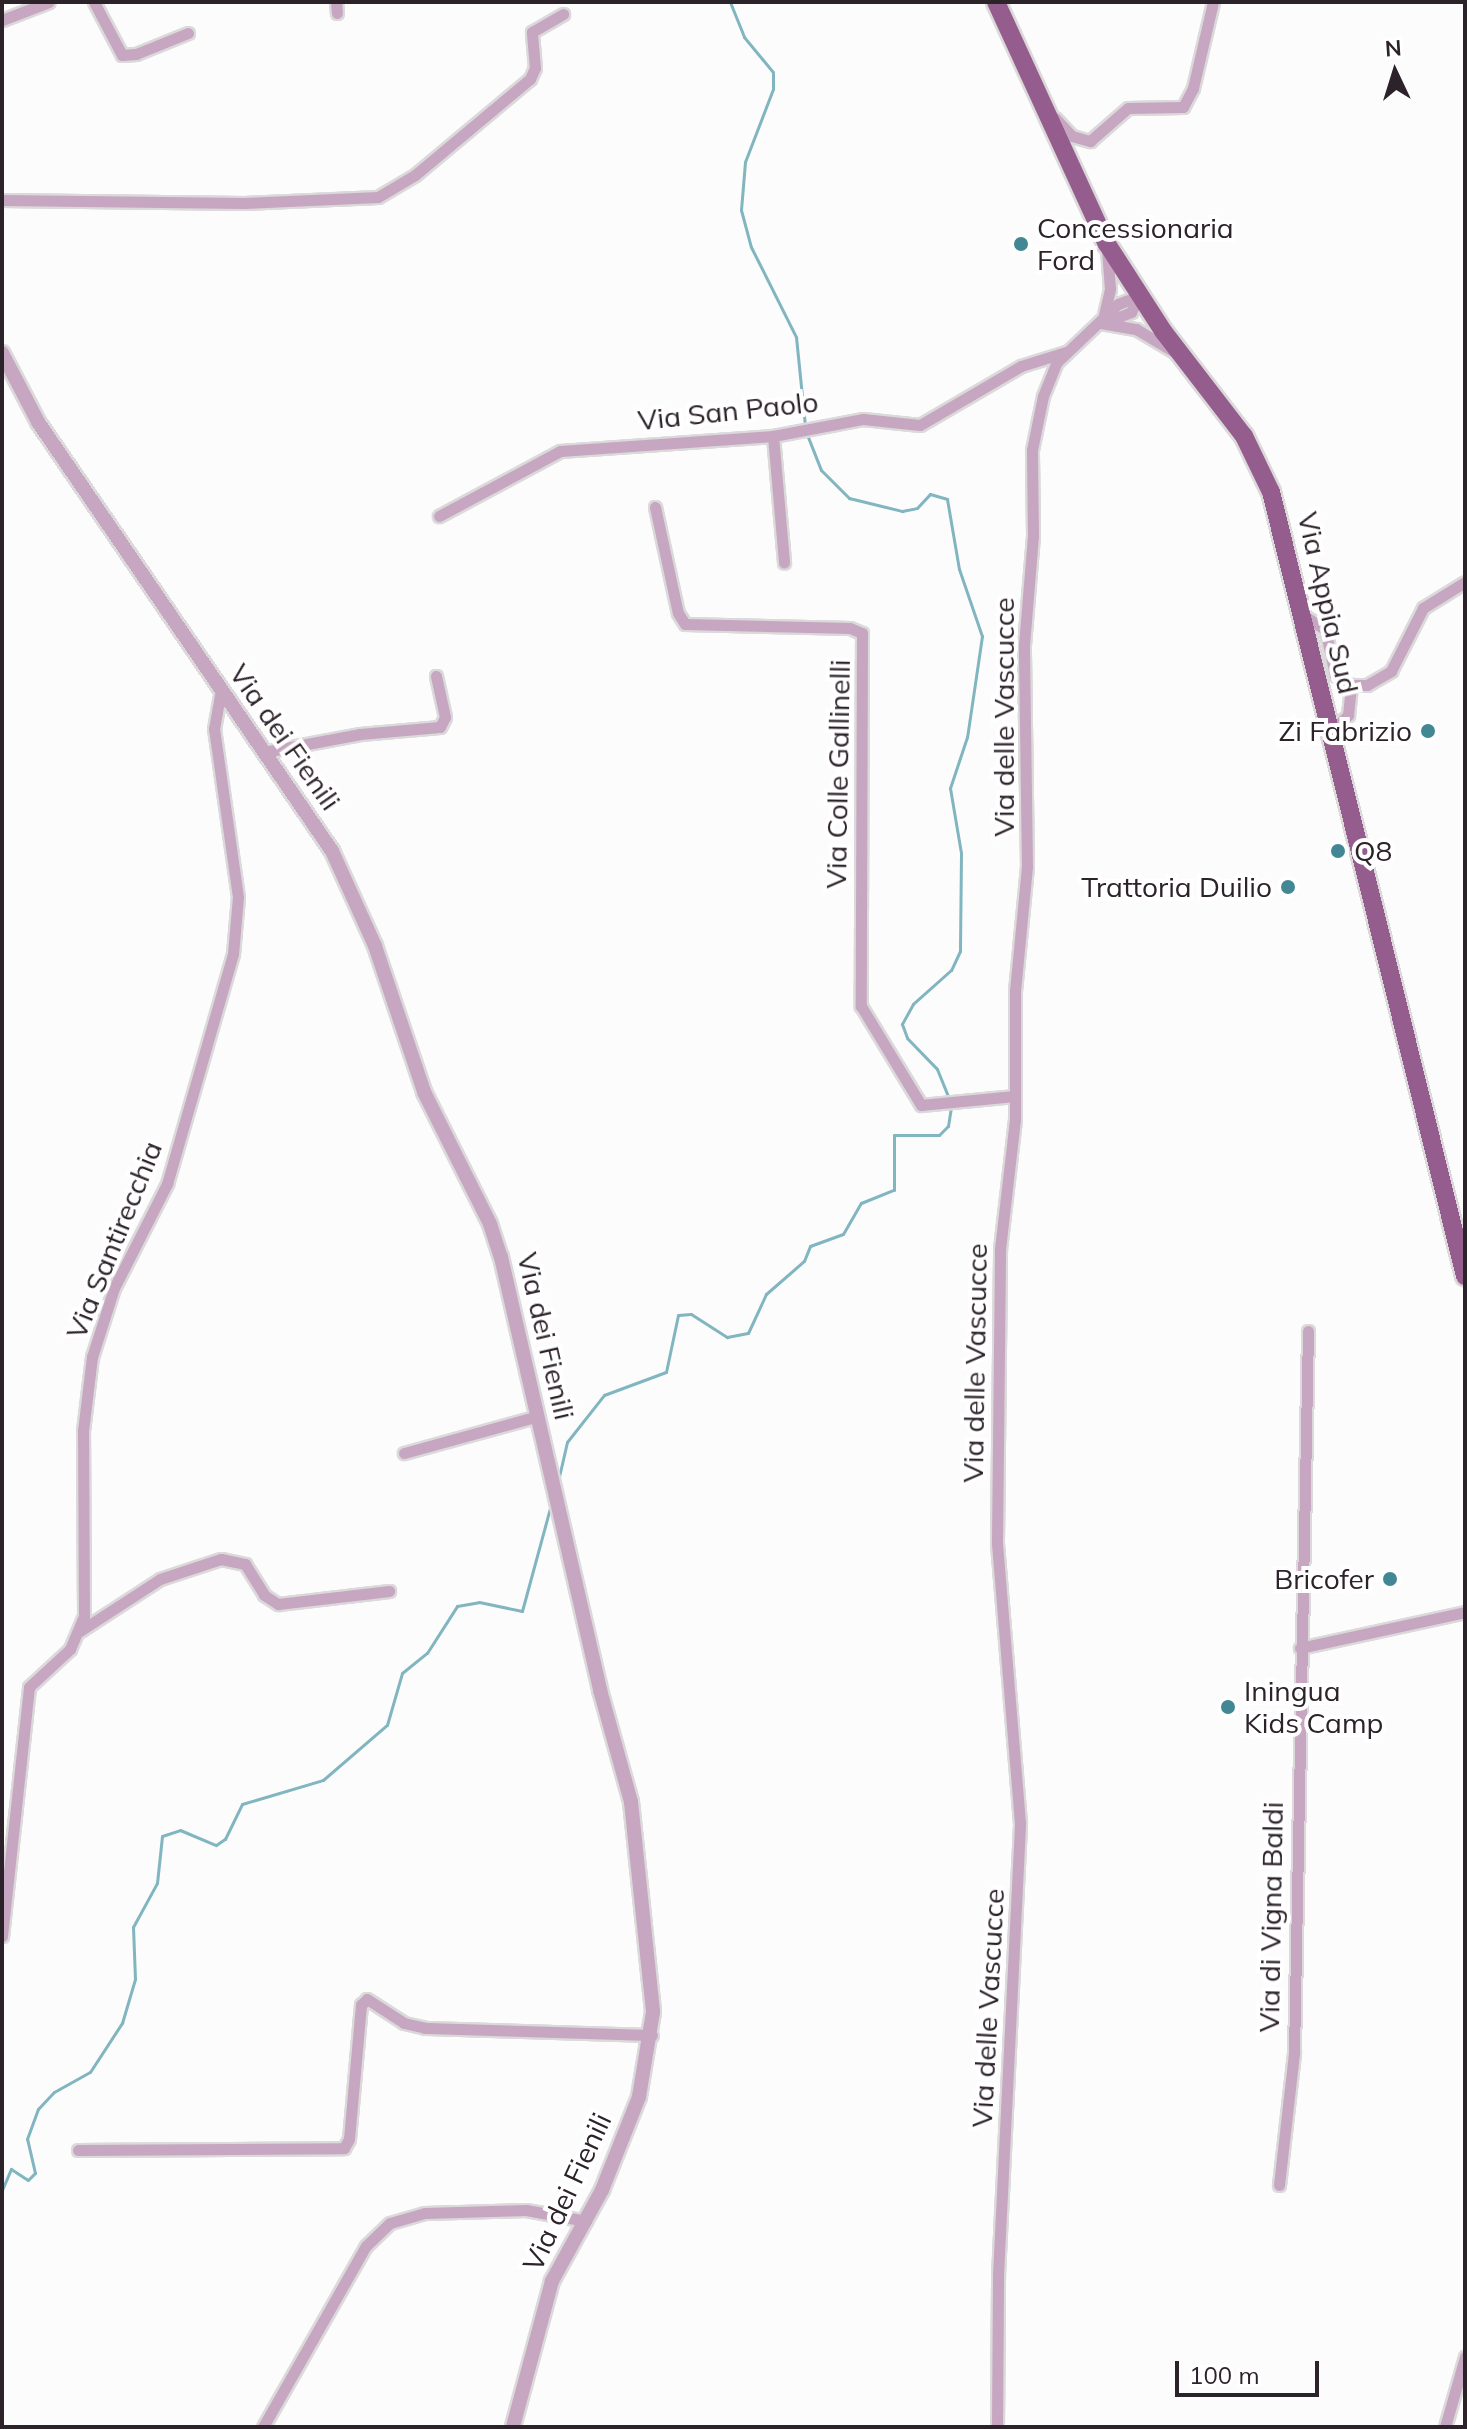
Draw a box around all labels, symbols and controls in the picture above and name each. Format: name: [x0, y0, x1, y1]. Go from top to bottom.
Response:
north arrow: [1355, 32, 1435, 112]
text: N: [1384, 34, 1403, 63]
place label: Concessionaria Ford: [1037, 211, 1234, 277]
marker: Concessionaria Ford: [1012, 235, 1030, 253]
street label: Via San Paolo: [636, 385, 820, 437]
street label: Via Appia Sud: [1291, 509, 1365, 697]
street label: Via delle Vascucce: [987, 597, 1021, 837]
street label: Via dei Fienili: [222, 658, 348, 816]
street label: Via Colle Gallinelli: [819, 659, 857, 889]
place label: Zi Fabrizio: [1279, 714, 1412, 748]
marker: Zi Fabrizio: [1419, 722, 1437, 740]
place label: Q8: [1354, 834, 1392, 868]
marker: Q8: [1329, 842, 1347, 860]
place label: Trattoria Duilio: [1081, 870, 1272, 904]
marker: Trattoria Duilio: [1279, 878, 1297, 896]
street label: Via Santirecchia: [59, 1136, 169, 1344]
street label: Via delle Vascucce: [956, 1243, 994, 1483]
street label: Via dei Fienili: [510, 1249, 582, 1423]
place label: Bricofer: [1274, 1562, 1374, 1596]
marker: Bricofer: [1381, 1570, 1399, 1588]
place label: Iningua Kids Camp: [1244, 1674, 1383, 1740]
marker: Iningua Kids Camp: [1219, 1698, 1237, 1716]
street label: Via di Vigna Baldi: [1252, 1801, 1290, 2033]
street label: Via delle Vascucce: [965, 1888, 1011, 2128]
street label: Via dei Fienili: [516, 2108, 618, 2276]
scale bar: [1179, 2345, 1323, 2395]
text: 100 m: [1189, 2360, 1260, 2390]

